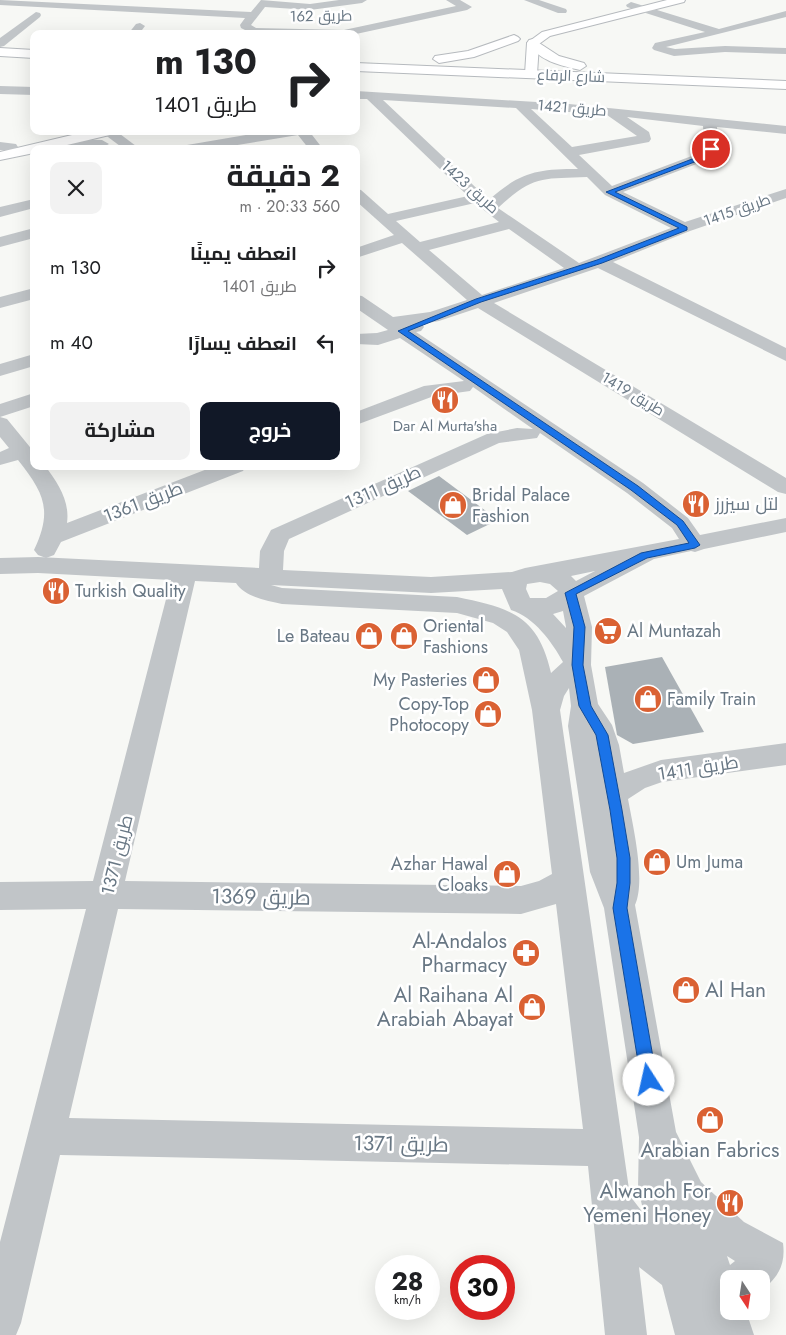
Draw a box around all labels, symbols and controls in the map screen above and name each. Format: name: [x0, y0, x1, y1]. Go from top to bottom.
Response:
street label: طريق 162: [289, 4, 353, 28]
text: 130 m: [155, 37, 257, 87]
icon: right: [275, 50, 340, 115]
street label: شارع الرفاع: [537, 64, 605, 88]
text: طريق 1401: [154, 88, 257, 120]
street label: طريق 1421: [536, 94, 608, 122]
pin: [690, 128, 732, 170]
icon: arrive: [697, 135, 725, 163]
text: 2 دقيقة: [227, 154, 340, 197]
street label: طريق 1423: [436, 155, 504, 219]
button: close: [50, 162, 102, 214]
street label: طريق 1415: [701, 188, 773, 232]
text: 560 m · 20:33: [239, 195, 340, 218]
text: انعطف يمينًا: [190, 240, 297, 267]
text: 130 m: [50, 254, 101, 281]
icon: right: [312, 254, 340, 282]
text: طريق 1401: [222, 275, 297, 298]
text: 40 m: [50, 329, 93, 356]
icon: left: [312, 329, 340, 357]
text: انعطف يسارًا: [188, 330, 297, 357]
street label: طريق 1419: [597, 367, 669, 421]
restaurant icon: Dar Al Murta'sha: [430, 385, 460, 415]
button: مشاركة: [50, 402, 190, 460]
button: خروج: [200, 402, 340, 460]
place label: Dar Al Murta'sha: [393, 415, 497, 437]
street label: طريق 1311: [341, 459, 425, 515]
street label: طريق 1361: [100, 475, 186, 529]
place label: Bridal Palace Fashion: [472, 482, 570, 529]
restaurant icon: لتل سيزرز: [681, 489, 711, 519]
shop icon: Bridal Palace Fashion: [438, 490, 468, 520]
place label: لتل سيزرز: [714, 491, 778, 517]
restaurant icon: Turkish Quality: [41, 576, 71, 606]
place label: Turkish Quality: [75, 578, 186, 604]
place label: Oriental Fashions: [423, 613, 488, 660]
supermarket icon: Al Muntazah: [593, 616, 623, 646]
place label: Al Muntazah: [627, 618, 721, 644]
shop icon: Le Bateau: [354, 621, 384, 651]
shop icon: Oriental Fashions: [389, 621, 419, 651]
place label: Le Bateau: [277, 623, 350, 649]
shop icon: My Pasteries: [471, 665, 501, 695]
place label: My Pasteries: [373, 667, 467, 693]
shop icon: Family Train: [633, 684, 663, 714]
place label: Family Train: [667, 686, 756, 712]
place label: Copy-Top Photocopy: [389, 691, 469, 738]
shop icon: Copy-Top Photocopy: [473, 699, 503, 729]
street label: طريق 1411: [656, 749, 740, 787]
street label: طريق 1371: [94, 812, 140, 898]
shop icon: Um Juma: [642, 847, 672, 877]
place label: Um Juma: [676, 849, 743, 875]
place label: Azhar Hawal Cloaks: [391, 851, 488, 898]
shop icon: Azhar Hawal Cloaks: [492, 859, 522, 889]
street label: طريق 1369: [211, 881, 311, 913]
place label: Al-Andalos Pharmacy: [412, 926, 508, 980]
pharmacy icon: Al-Andalos Pharmacy: [511, 938, 541, 968]
shop icon: Al Han: [671, 975, 701, 1005]
place label: Al Han: [705, 975, 766, 1005]
place label: Al Raihana Al Arabiah Abayat: [377, 980, 513, 1034]
shop icon: Al Raihana Al Arabiah Abayat: [517, 992, 547, 1022]
position arrow: [622, 1053, 674, 1105]
shop icon: Arabian Fabrics: [695, 1105, 725, 1135]
street label: طريق 1371: [353, 1128, 449, 1160]
place label: Arabian Fabrics: [640, 1135, 780, 1165]
place label: Alwanoh For Yemeni Honey: [583, 1176, 712, 1230]
restaurant icon: Alwanoh For Yemeni Honey: [715, 1188, 745, 1218]
speed limit sign: 30: [450, 1255, 515, 1320]
text: 28: [391, 1263, 424, 1299]
north arrow: [720, 1270, 770, 1320]
map controls: [720, 1270, 770, 1320]
text: km/h: [394, 1291, 421, 1309]

